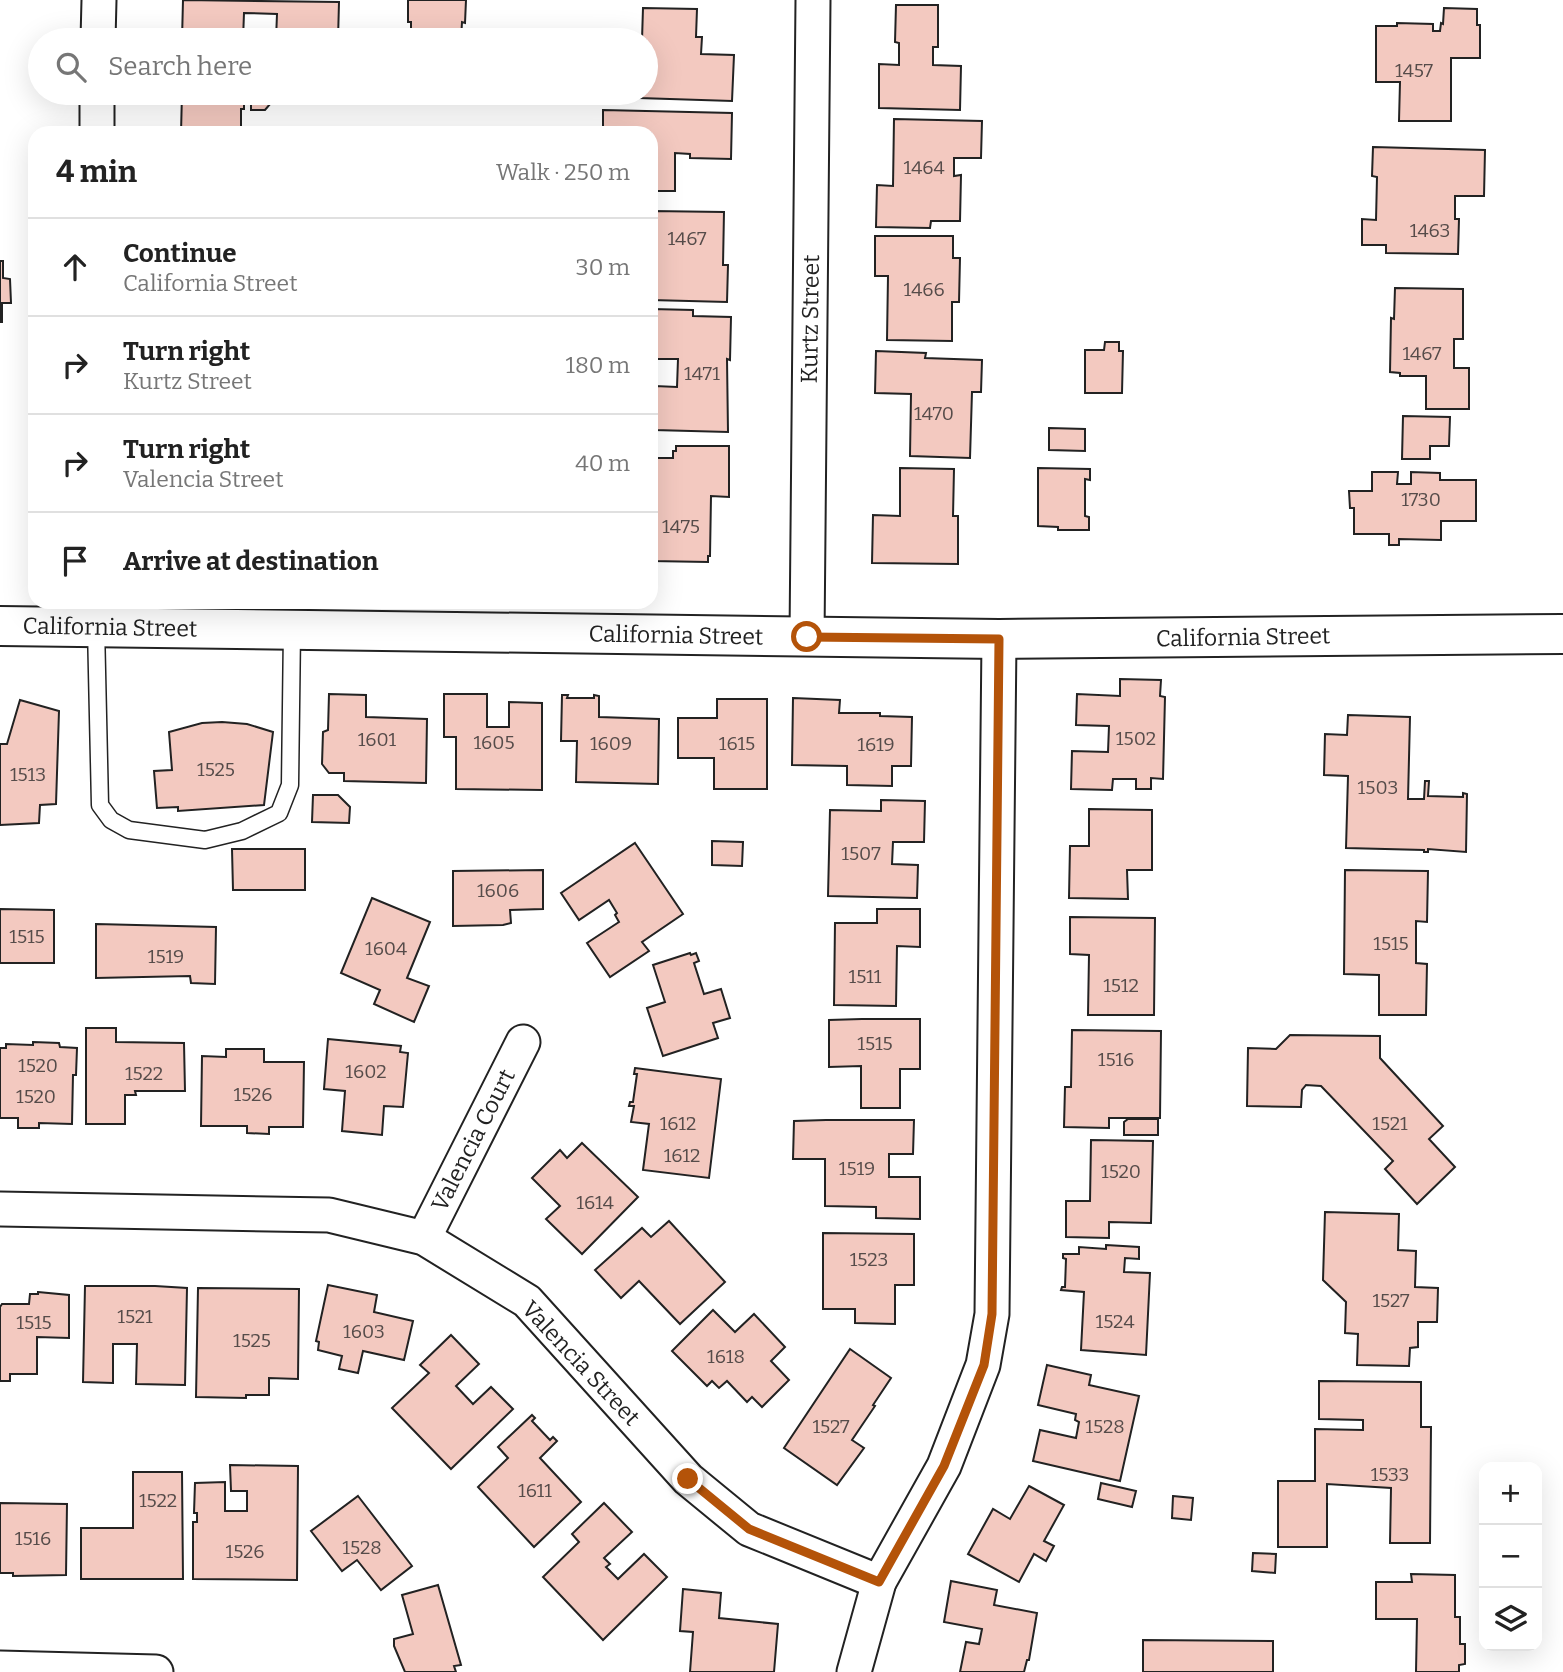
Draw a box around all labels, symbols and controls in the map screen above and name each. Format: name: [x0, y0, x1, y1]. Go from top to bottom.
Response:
search box: [28, 28, 658, 105]
icon: search: [52, 48, 90, 86]
text: Search here: [108, 51, 252, 82]
house number: 1457: [1395, 59, 1434, 82]
text: 4 min: [56, 154, 137, 190]
house number: 1464: [903, 156, 945, 179]
text: Walk · 250 m: [496, 158, 630, 186]
house number: 1463: [1410, 219, 1450, 242]
house number: 1467: [667, 227, 707, 250]
text: Continue: [123, 238, 237, 269]
icon: ahead: [56, 248, 94, 286]
text: 30 m: [576, 253, 630, 281]
street label: Kurtz Street: [795, 254, 825, 384]
text: California Street: [123, 269, 298, 297]
house number: 1466: [903, 278, 945, 301]
text: Turn right: [123, 336, 250, 367]
house number: 1467: [1402, 342, 1442, 365]
icon: right: [56, 346, 94, 384]
text: 180 m: [566, 351, 630, 379]
house number: 1471: [684, 362, 720, 385]
text: Kurtz Street: [123, 367, 252, 395]
house number: 1470: [914, 402, 954, 425]
text: Turn right: [123, 434, 250, 465]
icon: right: [56, 444, 94, 482]
text: 40 m: [575, 449, 630, 477]
text: Valencia Street: [123, 465, 284, 493]
house number: 1730: [1401, 488, 1441, 511]
house number: 1475: [662, 515, 700, 538]
icon: arrive: [56, 542, 94, 580]
text: Arrive at destination: [123, 546, 378, 577]
street label: California Street: [23, 611, 197, 643]
street label: California Street: [589, 619, 763, 651]
route start: [791, 621, 822, 652]
street label: California Street: [1156, 621, 1330, 653]
house number: 1502: [1116, 727, 1156, 750]
house number: 1601: [358, 728, 397, 751]
house number: 1605: [473, 731, 515, 754]
house number: 1609: [590, 732, 632, 755]
house number: 1615: [719, 732, 755, 755]
house number: 1619: [857, 733, 895, 756]
house number: 1525: [197, 758, 235, 781]
house number: 1513: [10, 763, 46, 786]
house number: 1503: [1358, 776, 1398, 799]
house number: 1507: [841, 842, 881, 865]
house number: 1606: [477, 879, 519, 902]
house number: 1515: [9, 925, 45, 948]
house number: 1515: [1373, 932, 1409, 955]
house number: 1604: [365, 937, 407, 960]
house number: 1519: [148, 945, 184, 968]
house number: 1511: [848, 965, 882, 988]
house number: 1512: [1103, 974, 1139, 997]
house number: 1515: [857, 1032, 893, 1055]
house number: 1516: [1098, 1048, 1134, 1071]
house number: 1520: [18, 1054, 58, 1077]
house number: 1602: [345, 1060, 387, 1083]
house number: 1522: [125, 1062, 163, 1085]
street label: Valencia Court: [425, 1064, 521, 1216]
house number: 1526: [233, 1083, 273, 1106]
house number: 1520: [16, 1085, 56, 1108]
house number: 1612: [660, 1112, 696, 1135]
house number: 1521: [1372, 1112, 1408, 1135]
house number: 1612: [664, 1144, 700, 1167]
house number: 1519: [839, 1157, 875, 1180]
house number: 1520: [1101, 1160, 1141, 1183]
house number: 1614: [576, 1191, 614, 1214]
house number: 1523: [850, 1248, 888, 1271]
house number: 1527: [1372, 1289, 1410, 1312]
street label: Valencia Street: [516, 1295, 646, 1431]
house number: 1521: [117, 1305, 153, 1328]
house number: 1524: [1096, 1310, 1134, 1333]
house number: 1515: [16, 1311, 52, 1334]
house number: 1603: [343, 1320, 385, 1343]
house number: 1525: [233, 1329, 271, 1352]
house number: 1618: [707, 1345, 745, 1368]
house number: 1527: [812, 1415, 850, 1438]
house number: 1528: [1085, 1415, 1125, 1438]
map controls: [1479, 1462, 1542, 1651]
button: +: [1479, 1462, 1542, 1525]
route end: [672, 1463, 703, 1494]
house number: 1533: [1371, 1463, 1409, 1486]
house number: 1611: [518, 1479, 552, 1502]
house number: 1522: [139, 1489, 177, 1512]
button: −: [1479, 1525, 1542, 1588]
house number: 1516: [15, 1527, 51, 1550]
house number: 1528: [342, 1536, 382, 1559]
house number: 1526: [225, 1540, 265, 1563]
button: layers: [1479, 1588, 1542, 1651]

